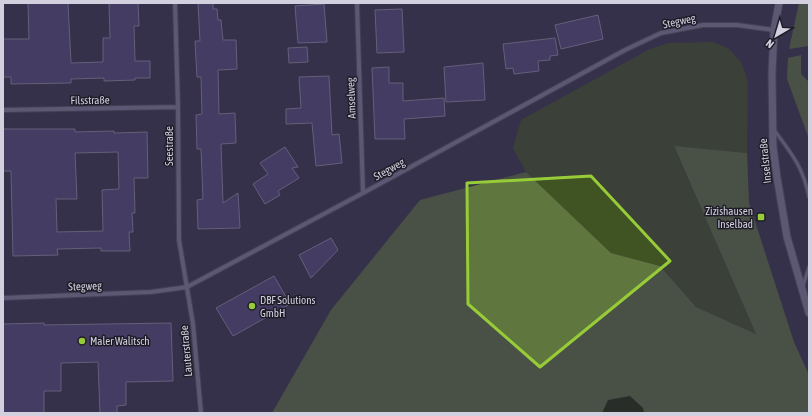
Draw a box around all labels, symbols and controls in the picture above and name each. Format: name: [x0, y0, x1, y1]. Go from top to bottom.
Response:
street label: Stegweg: [661, 12, 697, 30]
north arrow: [756, 16, 796, 56]
text: N: [764, 37, 776, 51]
street label: Amselweg: [344, 77, 358, 119]
street label: Filsstraße: [70, 94, 110, 106]
street label: Seestraße: [163, 126, 175, 166]
street label: Inselstraße: [757, 138, 773, 184]
street label: Stegweg: [371, 155, 407, 182]
place label: Zizishausen Inselbad: [705, 205, 753, 230]
marker: Zizishausen Inselbad: [756, 212, 766, 222]
street label: Stegweg: [68, 279, 102, 293]
place label: DBF Solutions GmbH: [260, 294, 316, 319]
marker: DBF Solutions GmbH: [247, 301, 257, 311]
street label: Lauterstraße: [178, 325, 194, 377]
place label: Maler Walitsch: [90, 335, 150, 347]
marker: Maler Walitsch: [77, 336, 87, 346]

